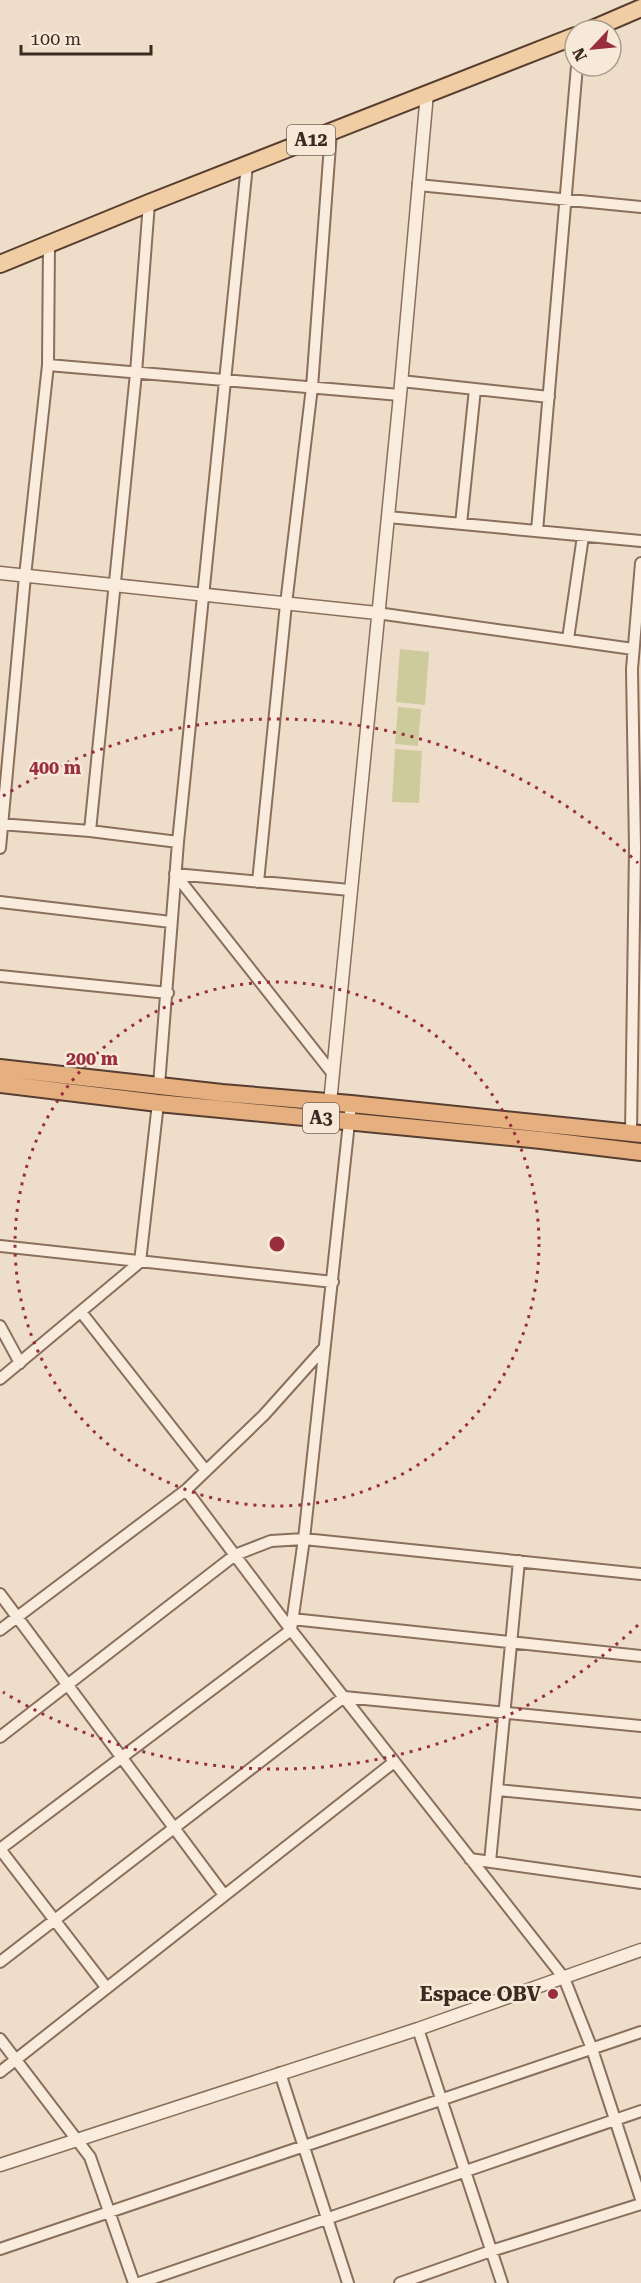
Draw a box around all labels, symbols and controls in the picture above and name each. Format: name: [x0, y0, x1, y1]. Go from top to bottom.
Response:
scale bar: [21, 18, 152, 56]
north arrow: [563, 18, 623, 78]
text: 100 m: [30, 28, 81, 49]
text: N: [569, 45, 591, 64]
road number: A12: [287, 125, 335, 155]
text: 400 m: [29, 757, 82, 778]
text: 200 m: [66, 1048, 119, 1069]
road number: A3: [303, 1103, 339, 1133]
centre of rings: [267, 1234, 287, 1254]
place label: Espace OBV: [420, 1982, 542, 2006]
marker: Espace OBV: [546, 1987, 560, 2001]

